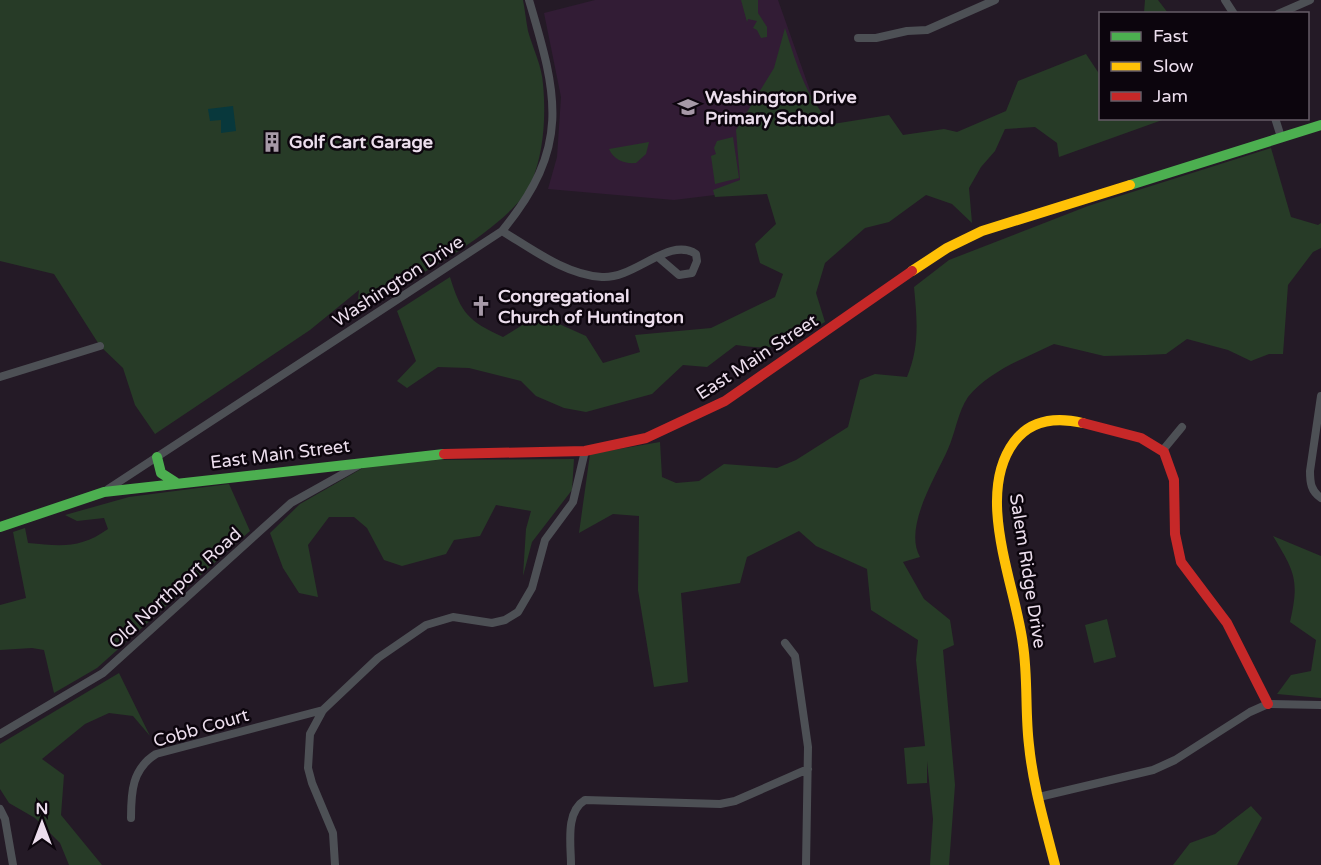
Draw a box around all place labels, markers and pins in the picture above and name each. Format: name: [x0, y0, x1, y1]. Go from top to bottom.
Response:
place label: Washington Drive Primary School: [705, 86, 857, 129]
school or university icon: Washington Drive Primary School: [676, 95, 700, 119]
building icon: Golf Cart Garage: [260, 130, 284, 154]
place label: Golf Cart Garage: [289, 131, 433, 153]
place label: Congregational Church of Huntington: [498, 285, 684, 328]
church icon: Congregational Church of Huntington: [469, 294, 493, 318]

